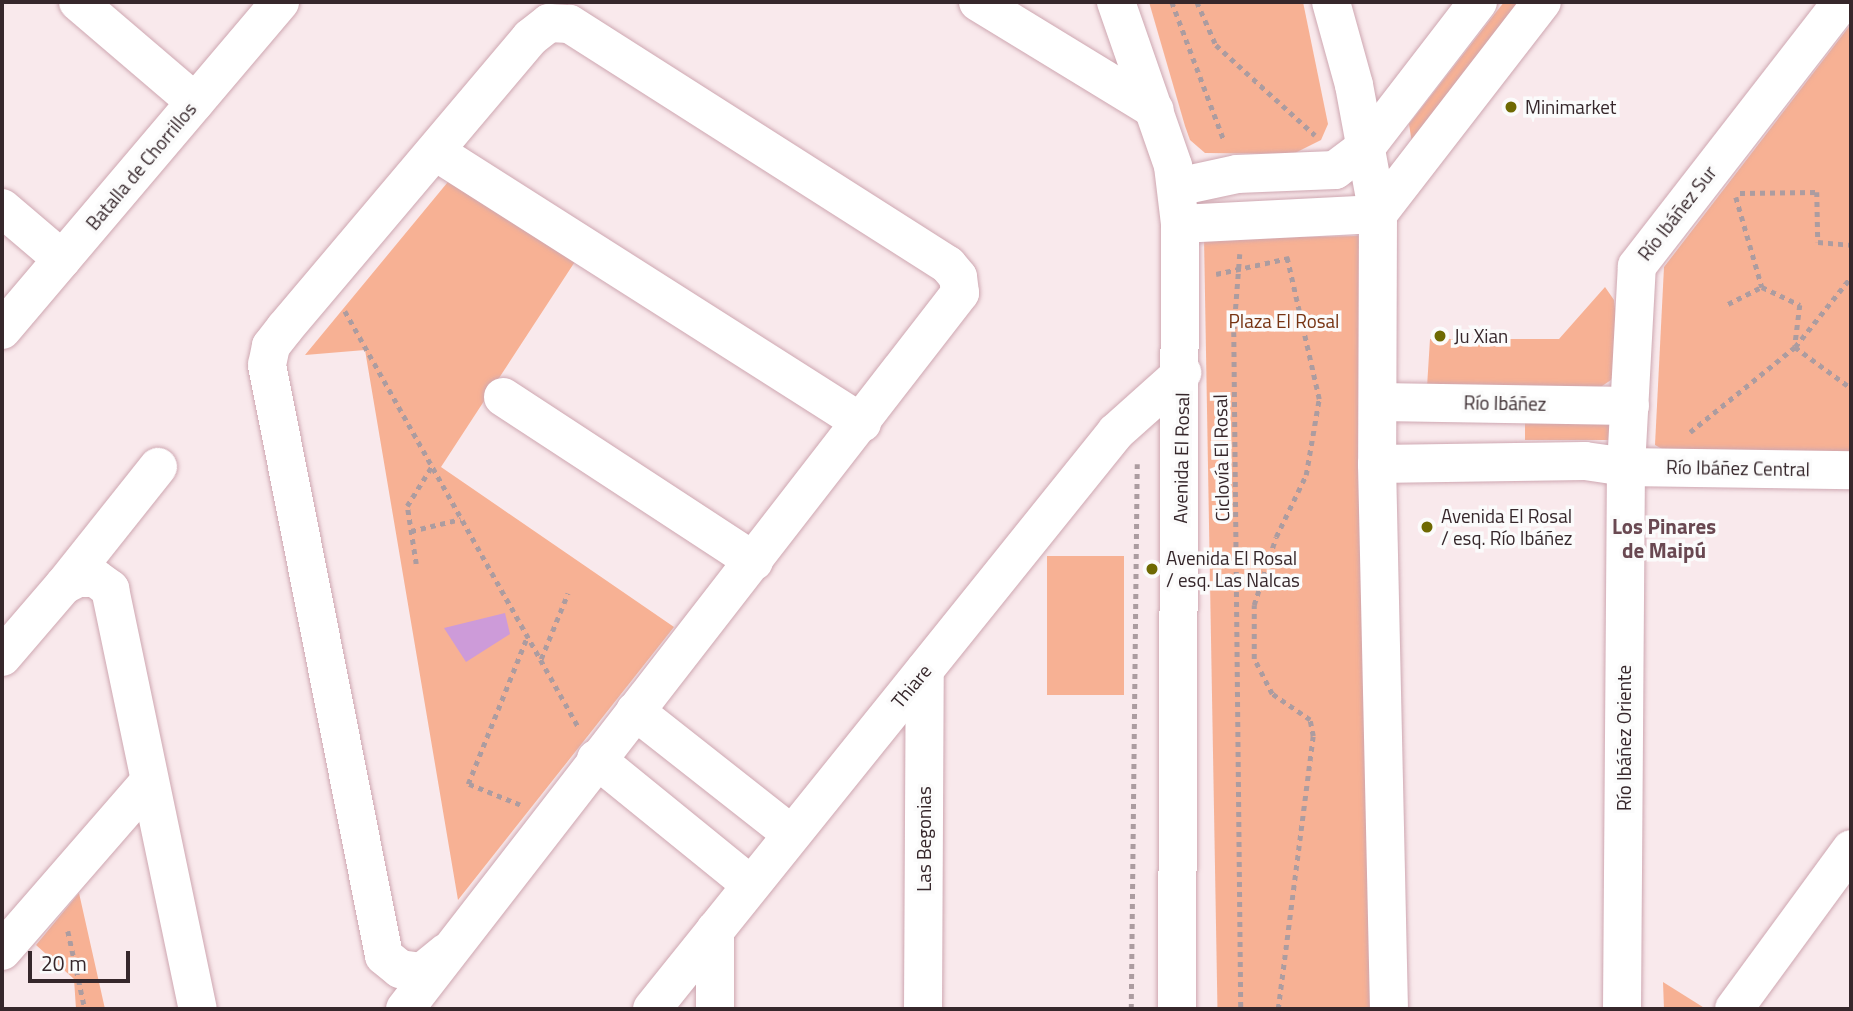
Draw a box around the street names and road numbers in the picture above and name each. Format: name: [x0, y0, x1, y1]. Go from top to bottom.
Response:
street label: Batalla de Chorrillos: [81, 98, 201, 234]
street label: Río Ibáñez Sur: [1633, 161, 1721, 265]
street label: Río Ibáñez: [1463, 391, 1547, 415]
street label: Avenida El Rosal: [1168, 392, 1194, 524]
street label: Ciclovía El Rosal: [1208, 394, 1234, 522]
street label: Río Ibáñez Central: [1666, 455, 1810, 481]
street label: Thiare: [886, 660, 936, 712]
street label: Río Ibáñez Oriente: [1613, 665, 1635, 811]
street label: Las Begonias: [913, 786, 935, 892]

